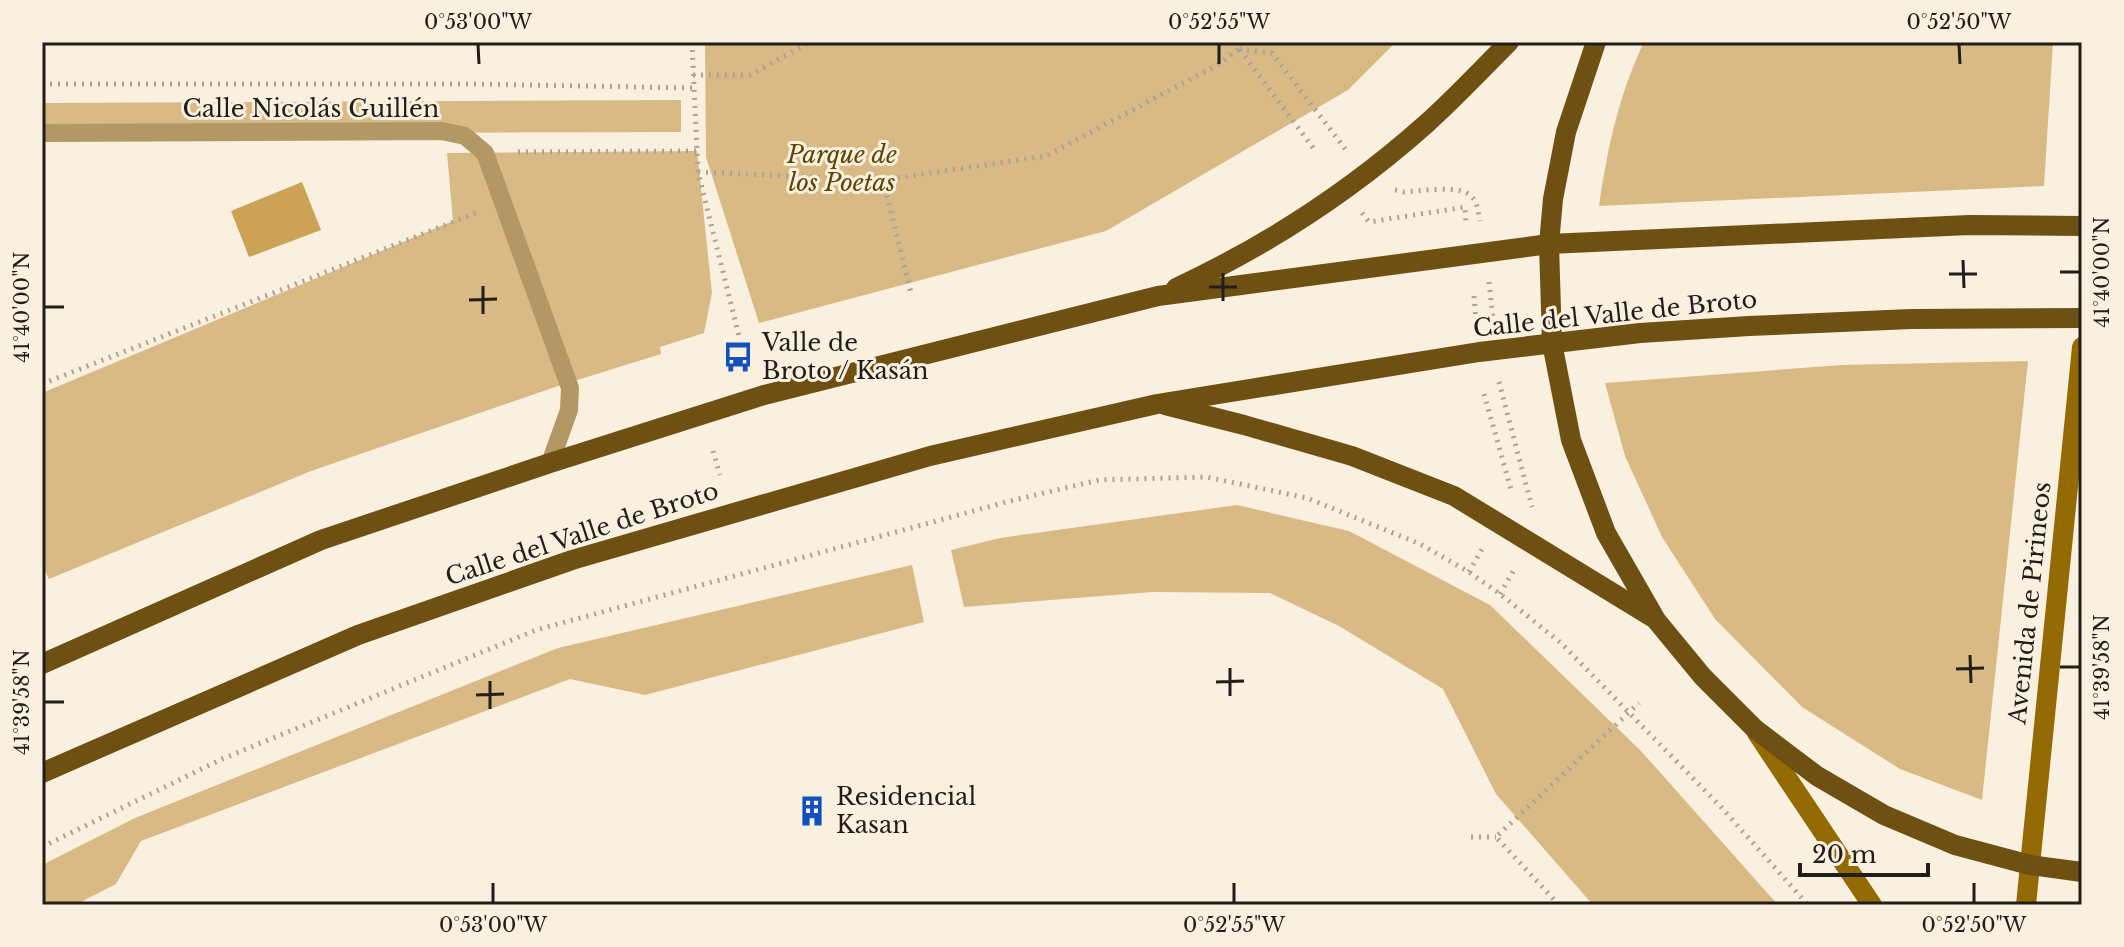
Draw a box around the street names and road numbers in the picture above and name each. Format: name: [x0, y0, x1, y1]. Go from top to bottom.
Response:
street label: Calle Nicolás Guillén: [183, 94, 439, 123]
street label: Calle del Valle de Broto: [1472, 284, 1758, 343]
street label: Calle del Valle de Broto: [442, 476, 722, 591]
street label: Avenida de Pirineos: [2002, 480, 2057, 727]

